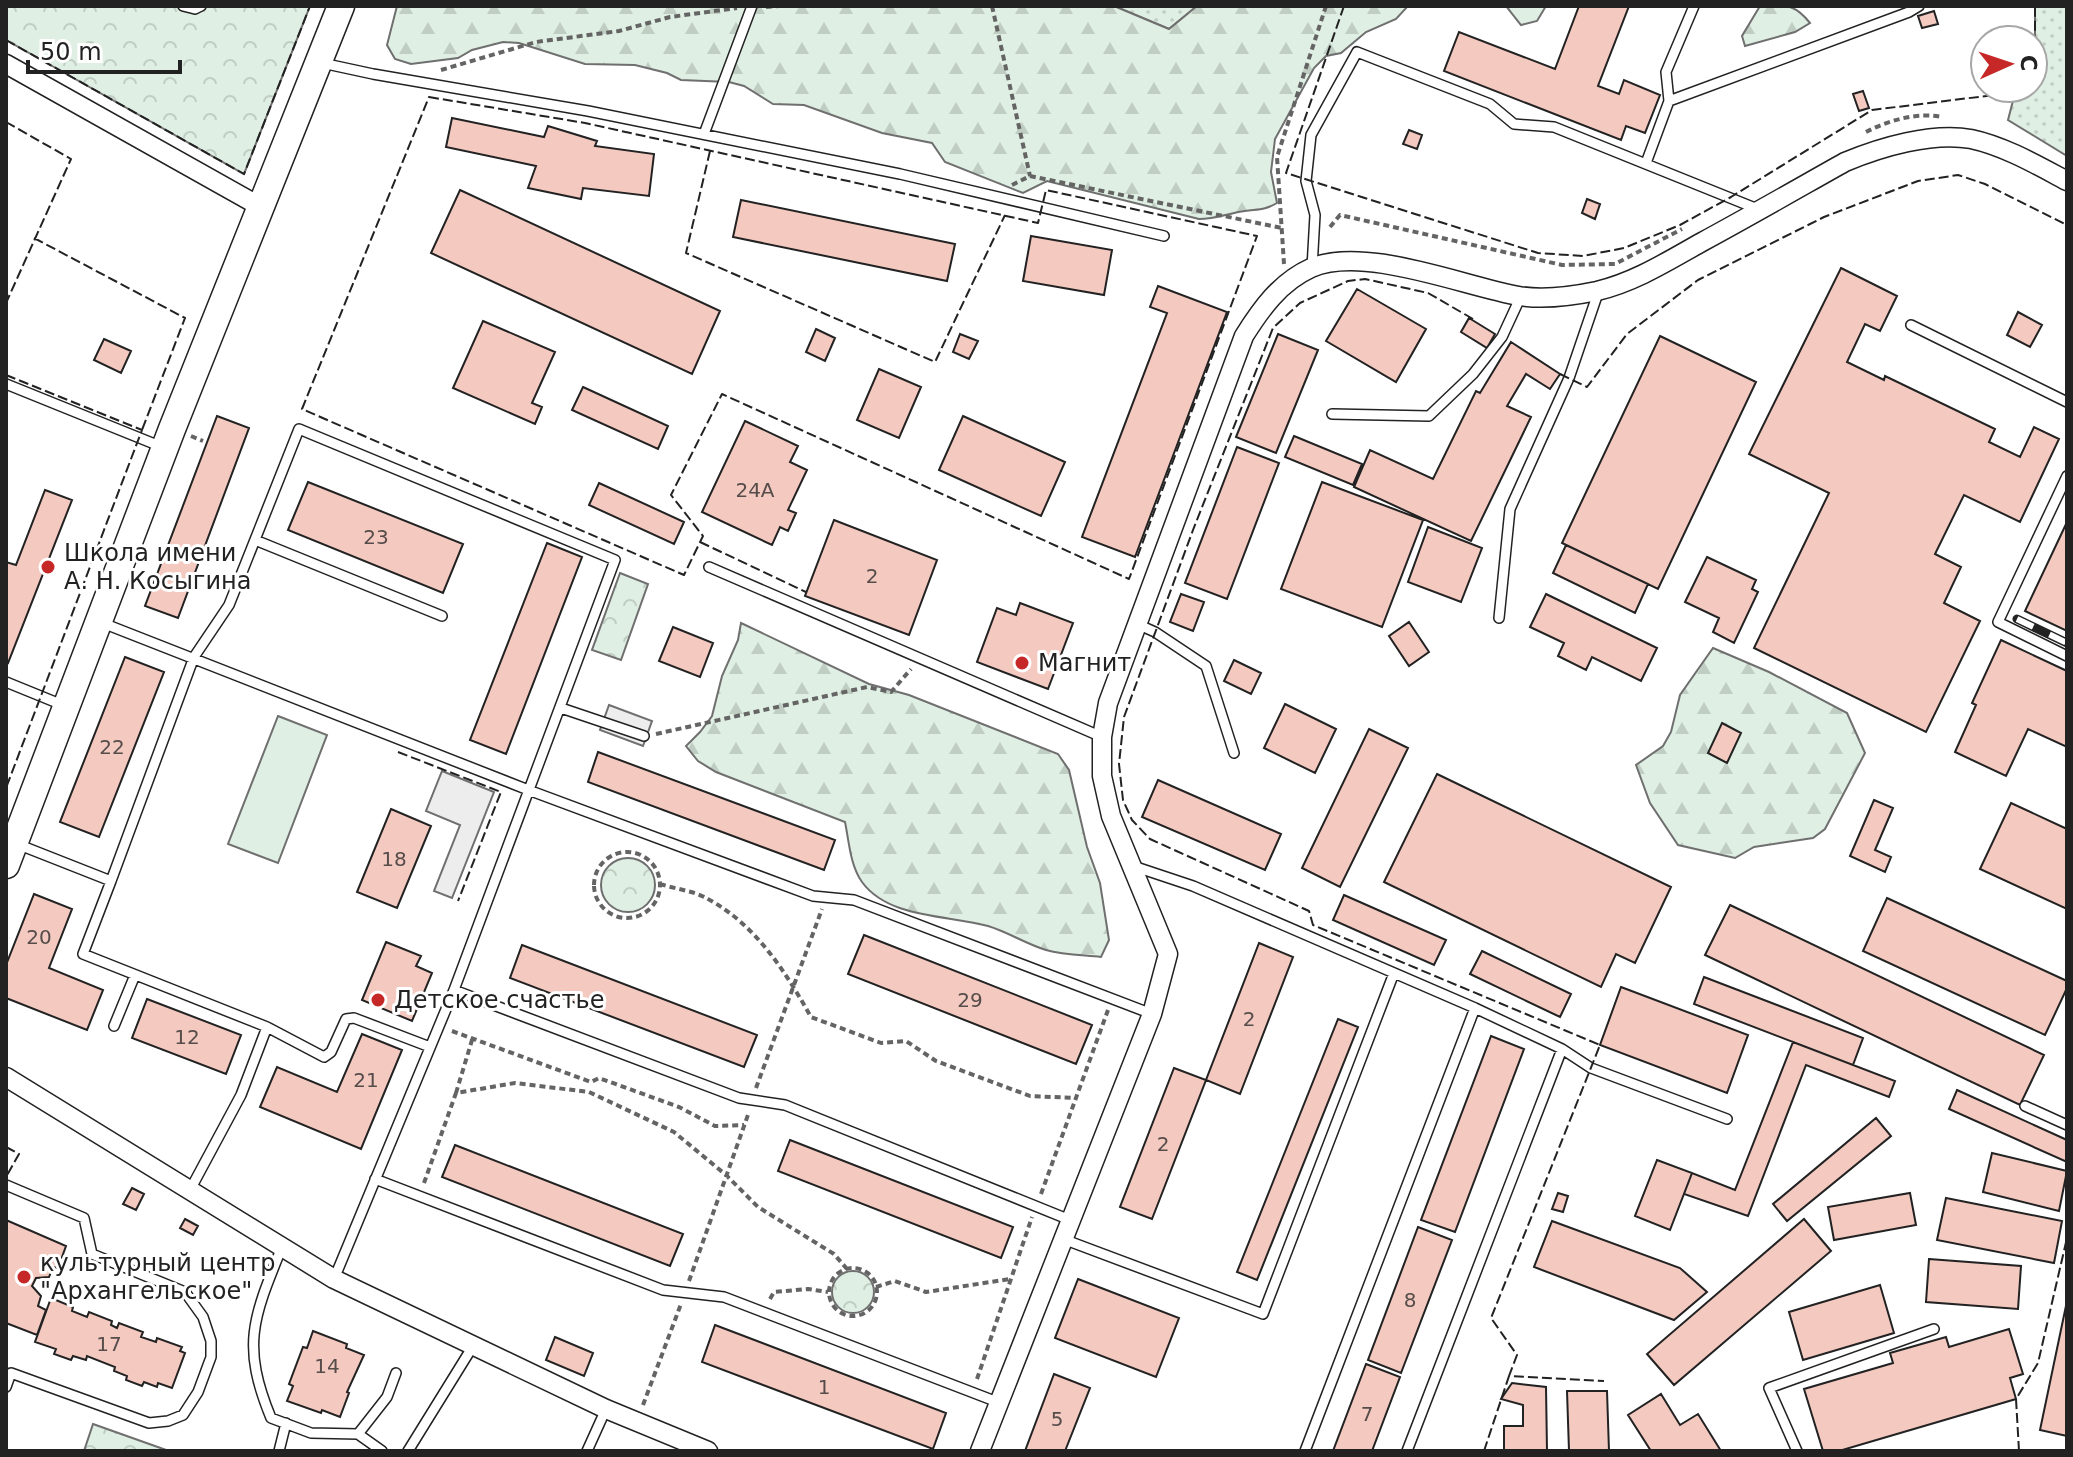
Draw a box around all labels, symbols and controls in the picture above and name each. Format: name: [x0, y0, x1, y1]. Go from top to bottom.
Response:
scale bar: [28, 24, 180, 74]
north arrow: [1969, 24, 2049, 104]
text: 50 m: [40, 38, 102, 66]
text: С: [2016, 54, 2041, 72]
house number: 24А: [735, 478, 775, 502]
house number: 23: [363, 525, 389, 549]
place label: Школа имени А. Н. Косыгина: [64, 539, 251, 595]
marker: Школа имени А. Н. Косыгина: [39, 558, 57, 576]
house number: 2: [866, 564, 878, 588]
place label: Магнит: [1038, 649, 1131, 677]
marker: Магнит: [1013, 654, 1031, 672]
house number: 22: [99, 735, 125, 759]
house number: 18: [381, 847, 407, 871]
house number: 20: [26, 925, 52, 949]
place label: Детское счастье: [394, 986, 604, 1014]
house number: 29: [957, 988, 983, 1012]
marker: Детское счастье: [369, 991, 387, 1009]
house number: 2: [1243, 1007, 1255, 1031]
house number: 12: [174, 1025, 200, 1049]
house number: 21: [353, 1068, 379, 1092]
house number: 2: [1157, 1132, 1169, 1156]
place label: культурный центр "Архангельское": [40, 1249, 275, 1305]
marker: культурный центр "Архангельское": [15, 1268, 33, 1286]
house number: 8: [1404, 1288, 1416, 1312]
house number: 17: [96, 1332, 122, 1356]
house number: 14: [314, 1354, 340, 1378]
house number: 1: [818, 1375, 830, 1399]
house number: 7: [1361, 1402, 1373, 1426]
house number: 5: [1051, 1407, 1063, 1431]

